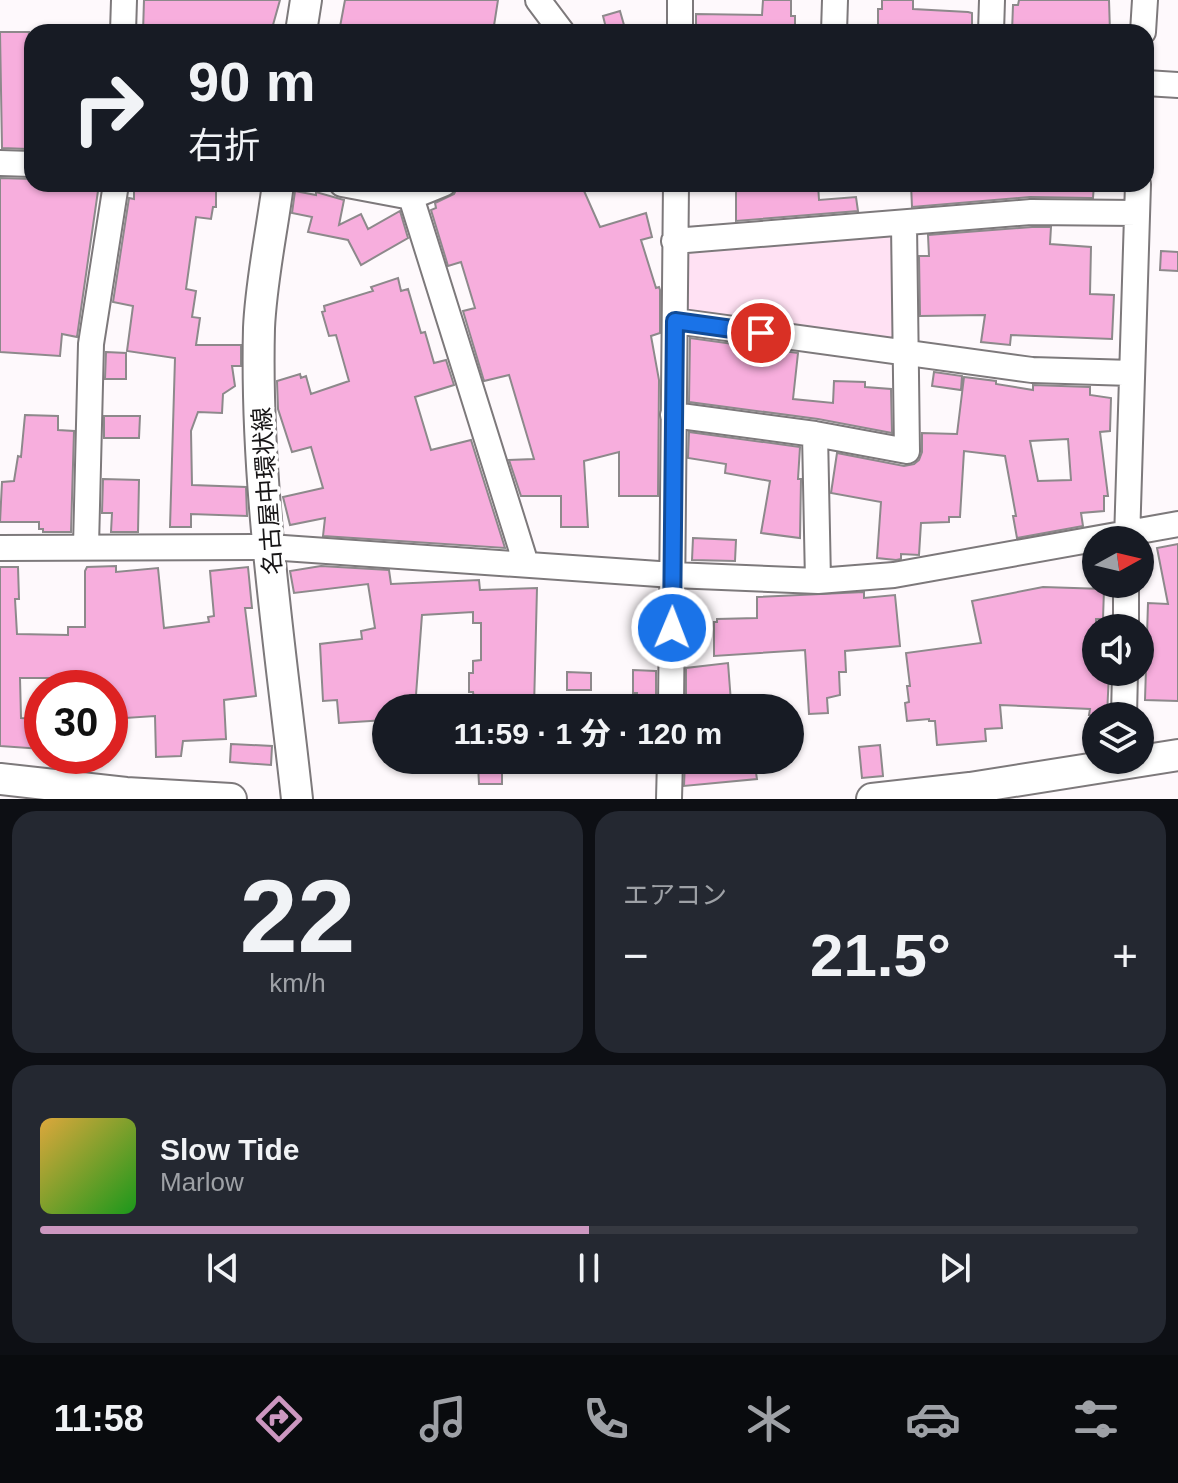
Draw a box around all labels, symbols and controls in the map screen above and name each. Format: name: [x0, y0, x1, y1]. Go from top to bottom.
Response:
text: 90 m: [188, 50, 316, 113]
icon: right: [56, 56, 160, 160]
text: 右折: [188, 125, 260, 166]
pin: [727, 299, 795, 367]
icon: arrive: [739, 311, 783, 355]
street label: 名古屋中環状線: [248, 406, 286, 576]
north arrow: [1082, 526, 1154, 598]
map controls: [1082, 526, 1154, 774]
position arrow: [630, 586, 714, 670]
button: sound: [1082, 614, 1154, 686]
speed limit sign: 30: [24, 670, 128, 774]
button: layers: [1082, 702, 1154, 774]
text: 11:59 · 1 分 · 120 m: [454, 717, 722, 750]
text: 22: [240, 858, 355, 974]
text: エアコン: [623, 880, 727, 910]
text: 21.5°: [810, 922, 951, 989]
text: −: [623, 931, 649, 980]
text: +: [1112, 931, 1138, 980]
text: km/h: [269, 968, 326, 998]
text: Slow Tide: [160, 1133, 299, 1166]
text: Marlow: [160, 1167, 244, 1197]
icon: previous: [201, 1246, 245, 1290]
icon: pause: [567, 1246, 611, 1290]
icon: next: [933, 1246, 977, 1290]
icon: directions: [251, 1391, 307, 1447]
icon: music: [415, 1391, 471, 1447]
icon: phone: [578, 1391, 634, 1447]
icon: climate: [741, 1391, 797, 1447]
icon: car: [905, 1391, 961, 1447]
icon: filters: [1068, 1391, 1124, 1447]
text: 11:58: [54, 1398, 144, 1439]

